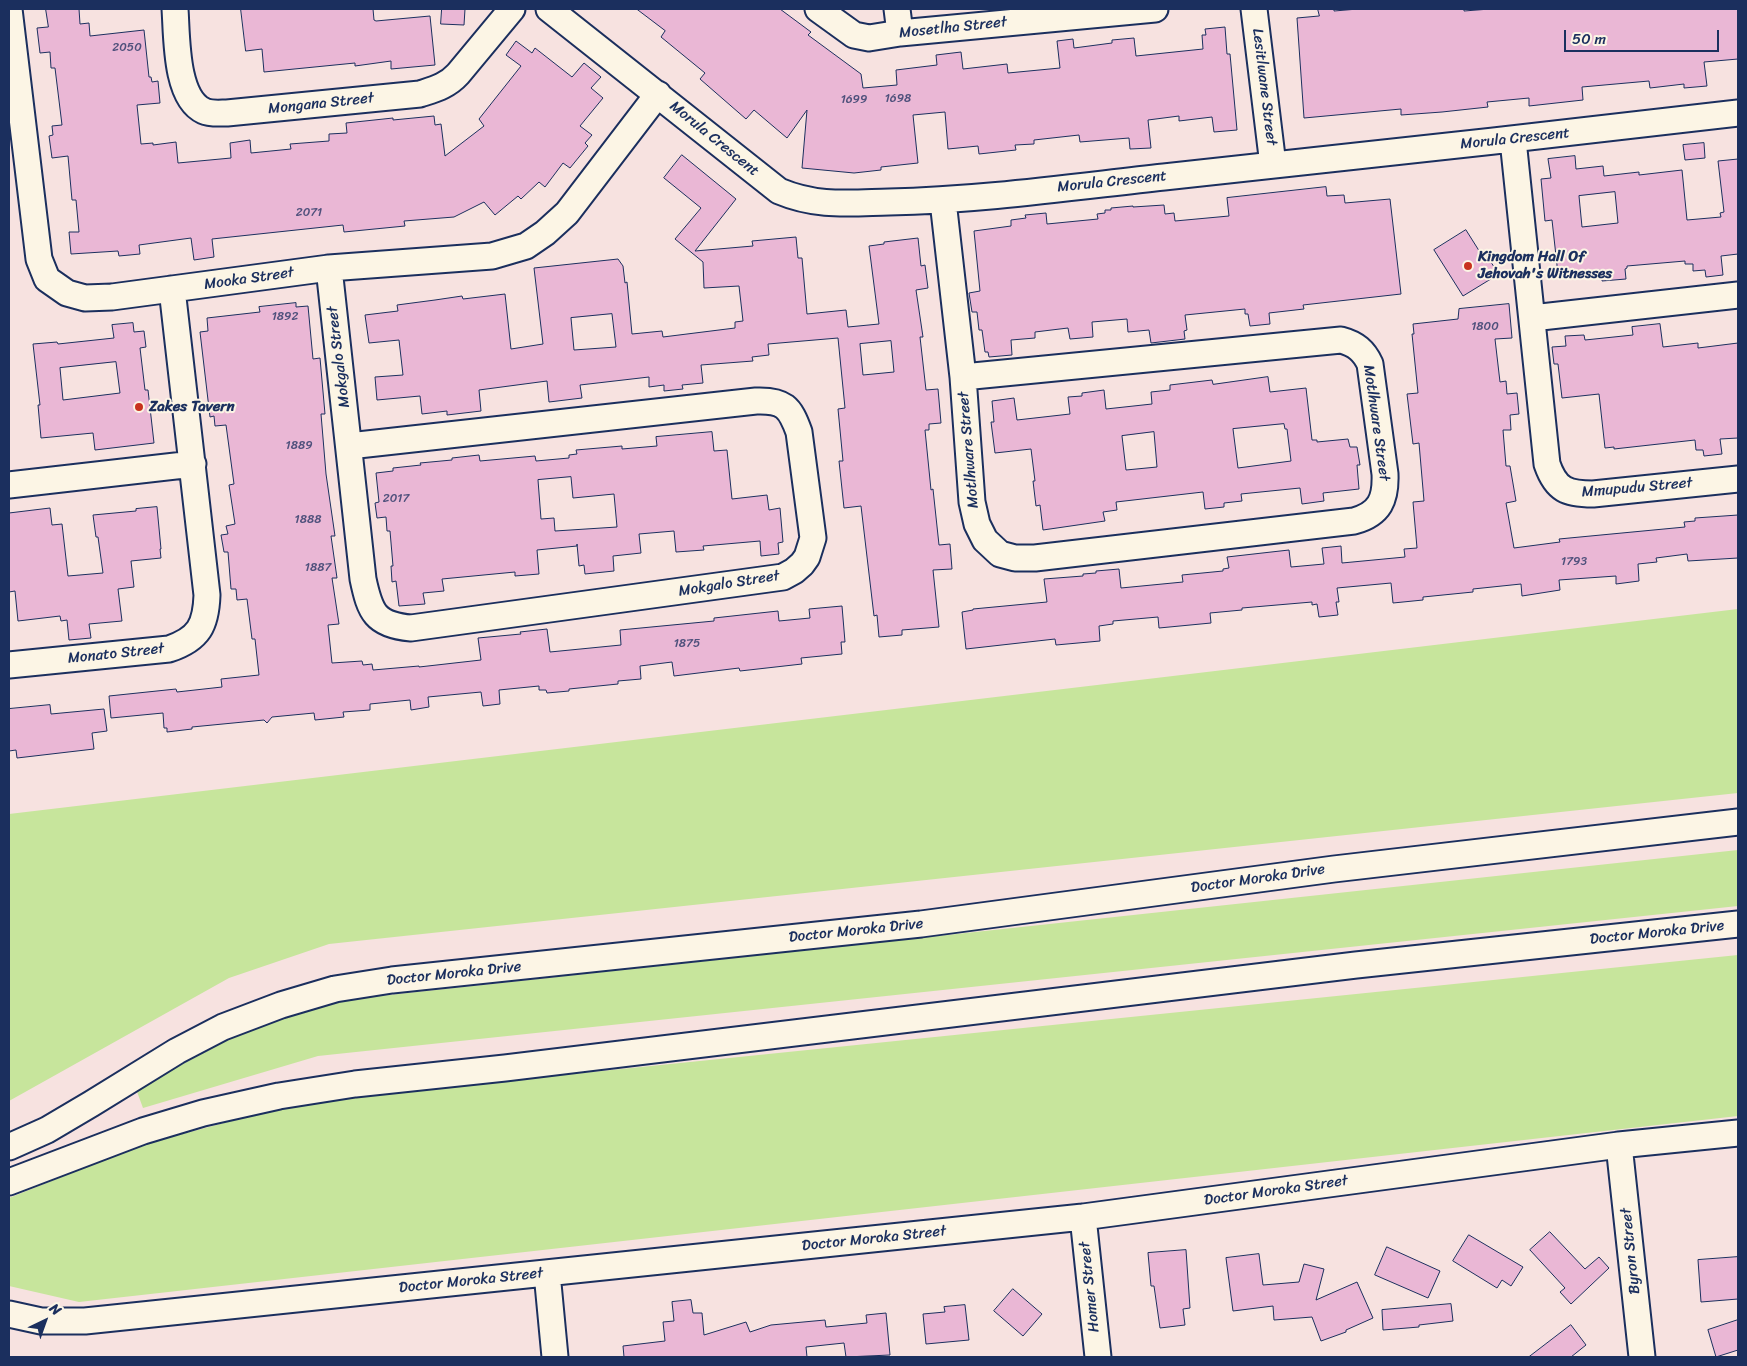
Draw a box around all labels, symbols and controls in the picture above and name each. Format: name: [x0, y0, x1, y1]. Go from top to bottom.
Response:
street label: Mosetlha Street: [898, 13, 1008, 43]
scale bar: [1567, 20, 1722, 52]
text: 50 m: [1572, 26, 1606, 52]
street label: Lesitlwane Street: [1248, 27, 1280, 147]
house number: 2050: [112, 41, 142, 55]
street label: Mongana Street: [267, 89, 375, 119]
house number: 1698: [885, 92, 911, 106]
house number: 1699: [841, 93, 867, 107]
street label: Morula Crescent: [666, 97, 762, 181]
street label: Morula Crescent: [1460, 124, 1570, 154]
street label: Morula Crescent: [1057, 167, 1167, 197]
house number: 2071: [296, 206, 322, 220]
place label: Kingdom Hall Of Jehovah's Witnesses: [1478, 248, 1612, 283]
marker: Kingdom Hall Of Jehovah's Witnesses: [1462, 260, 1474, 272]
street label: Mooka Street: [203, 264, 295, 294]
street label: Mokgalo Street: [324, 305, 354, 409]
house number: 1892: [272, 310, 298, 324]
house number: 1800: [1471, 320, 1499, 334]
street label: Motlhware Street: [1359, 364, 1393, 482]
street label: Motlhware Street: [955, 391, 983, 509]
place label: Zakes Tavern: [149, 398, 235, 416]
marker: Zakes Tavern: [133, 401, 145, 413]
house number: 1889: [286, 439, 312, 453]
street label: Mmupudu Street: [1581, 474, 1693, 502]
house number: 2017: [383, 492, 409, 506]
house number: 1888: [295, 513, 321, 527]
house number: 1793: [1561, 555, 1587, 569]
house number: 1887: [305, 561, 331, 575]
street label: Mokgalo Street: [677, 567, 781, 601]
house number: 1875: [674, 637, 700, 651]
street label: Monato Street: [67, 640, 165, 668]
street label: Doctor Moroka Drive: [1190, 861, 1326, 897]
street label: Doctor Moroka Drive: [788, 915, 924, 947]
street label: Doctor Moroka Drive: [1589, 917, 1725, 949]
street label: Doctor Moroka Drive: [386, 958, 522, 990]
street label: Doctor Moroka Street: [1203, 1172, 1349, 1210]
street label: Byron Street: [1618, 1207, 1644, 1295]
street label: Doctor Moroka Street: [801, 1222, 947, 1256]
street label: Homer Street: [1076, 1241, 1104, 1333]
street label: Doctor Moroka Street: [398, 1264, 544, 1298]
north arrow: [20, 1296, 70, 1346]
text: N: [43, 1297, 67, 1322]

